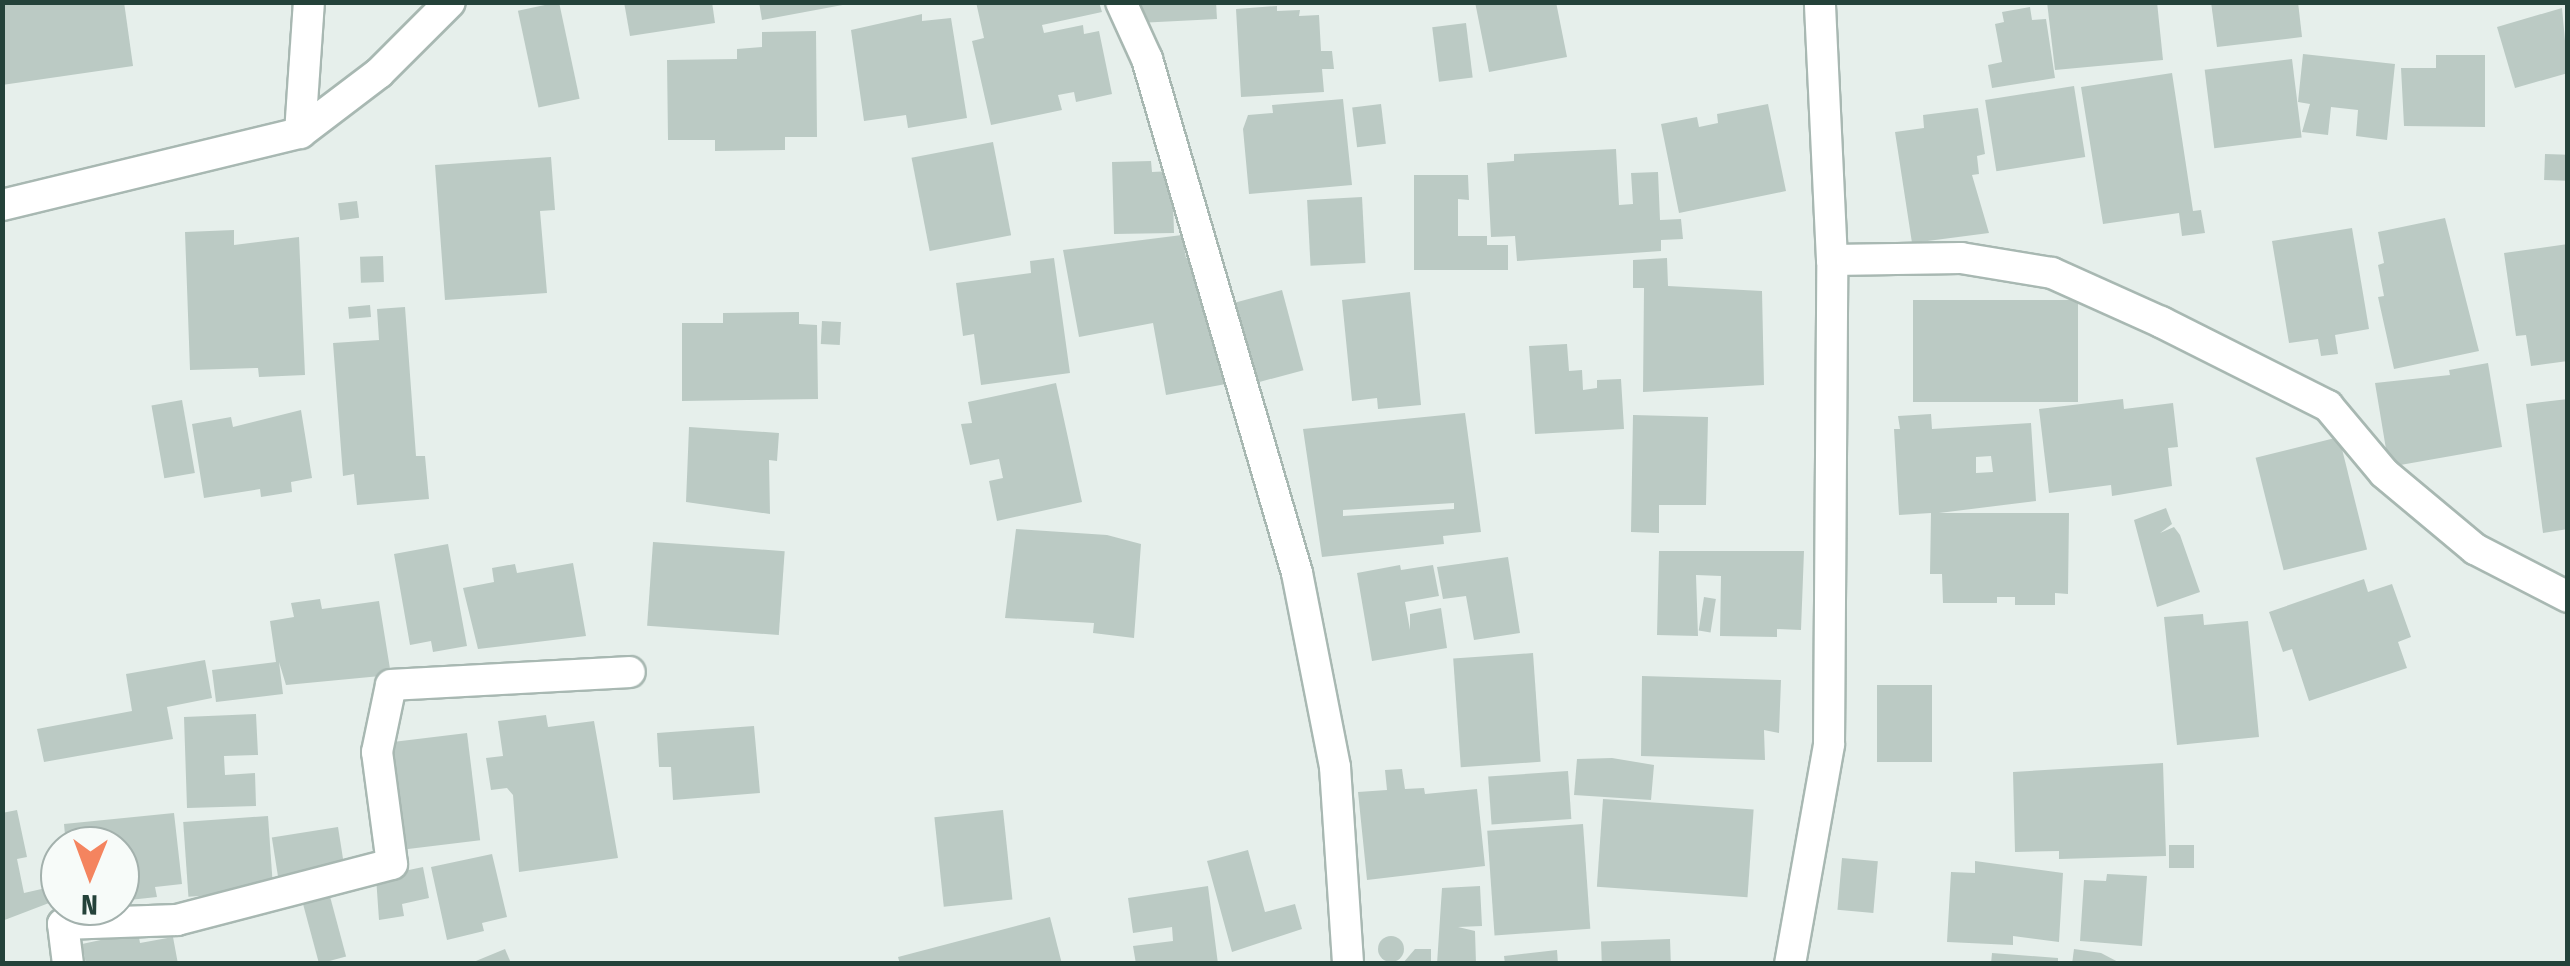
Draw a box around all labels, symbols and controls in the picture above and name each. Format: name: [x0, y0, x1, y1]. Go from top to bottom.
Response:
north arrow: [40, 826, 140, 926]
text: N: [81, 888, 98, 921]

